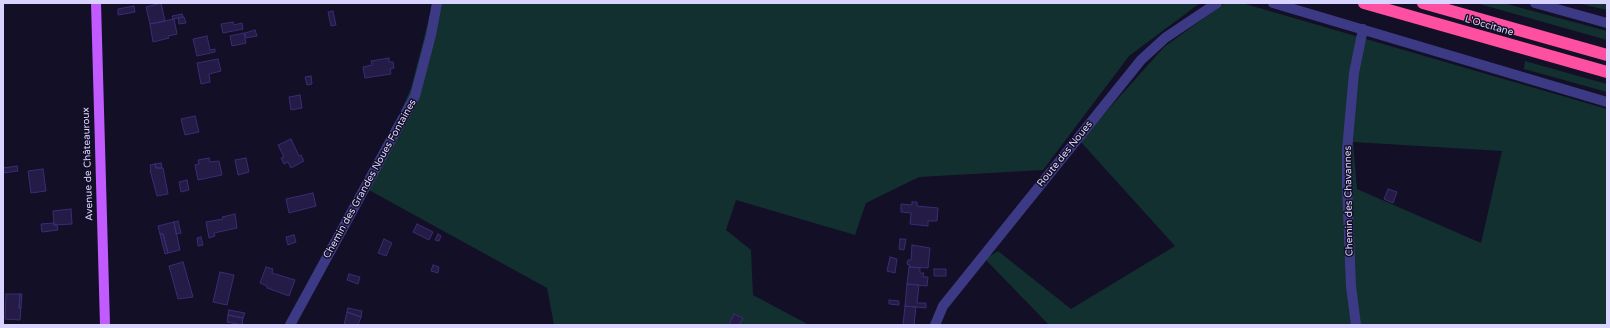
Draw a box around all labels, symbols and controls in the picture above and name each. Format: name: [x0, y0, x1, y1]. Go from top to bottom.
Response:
street label: L'Occitane: [1463, 13, 1515, 39]
street label: Chemin des Grandes Noues Fontaines: [321, 97, 419, 261]
street label: Avenue de Châteauroux: [80, 107, 96, 221]
street label: Route des Noues: [1035, 119, 1095, 189]
street label: Chemin des Chavannes: [1342, 146, 1356, 256]

